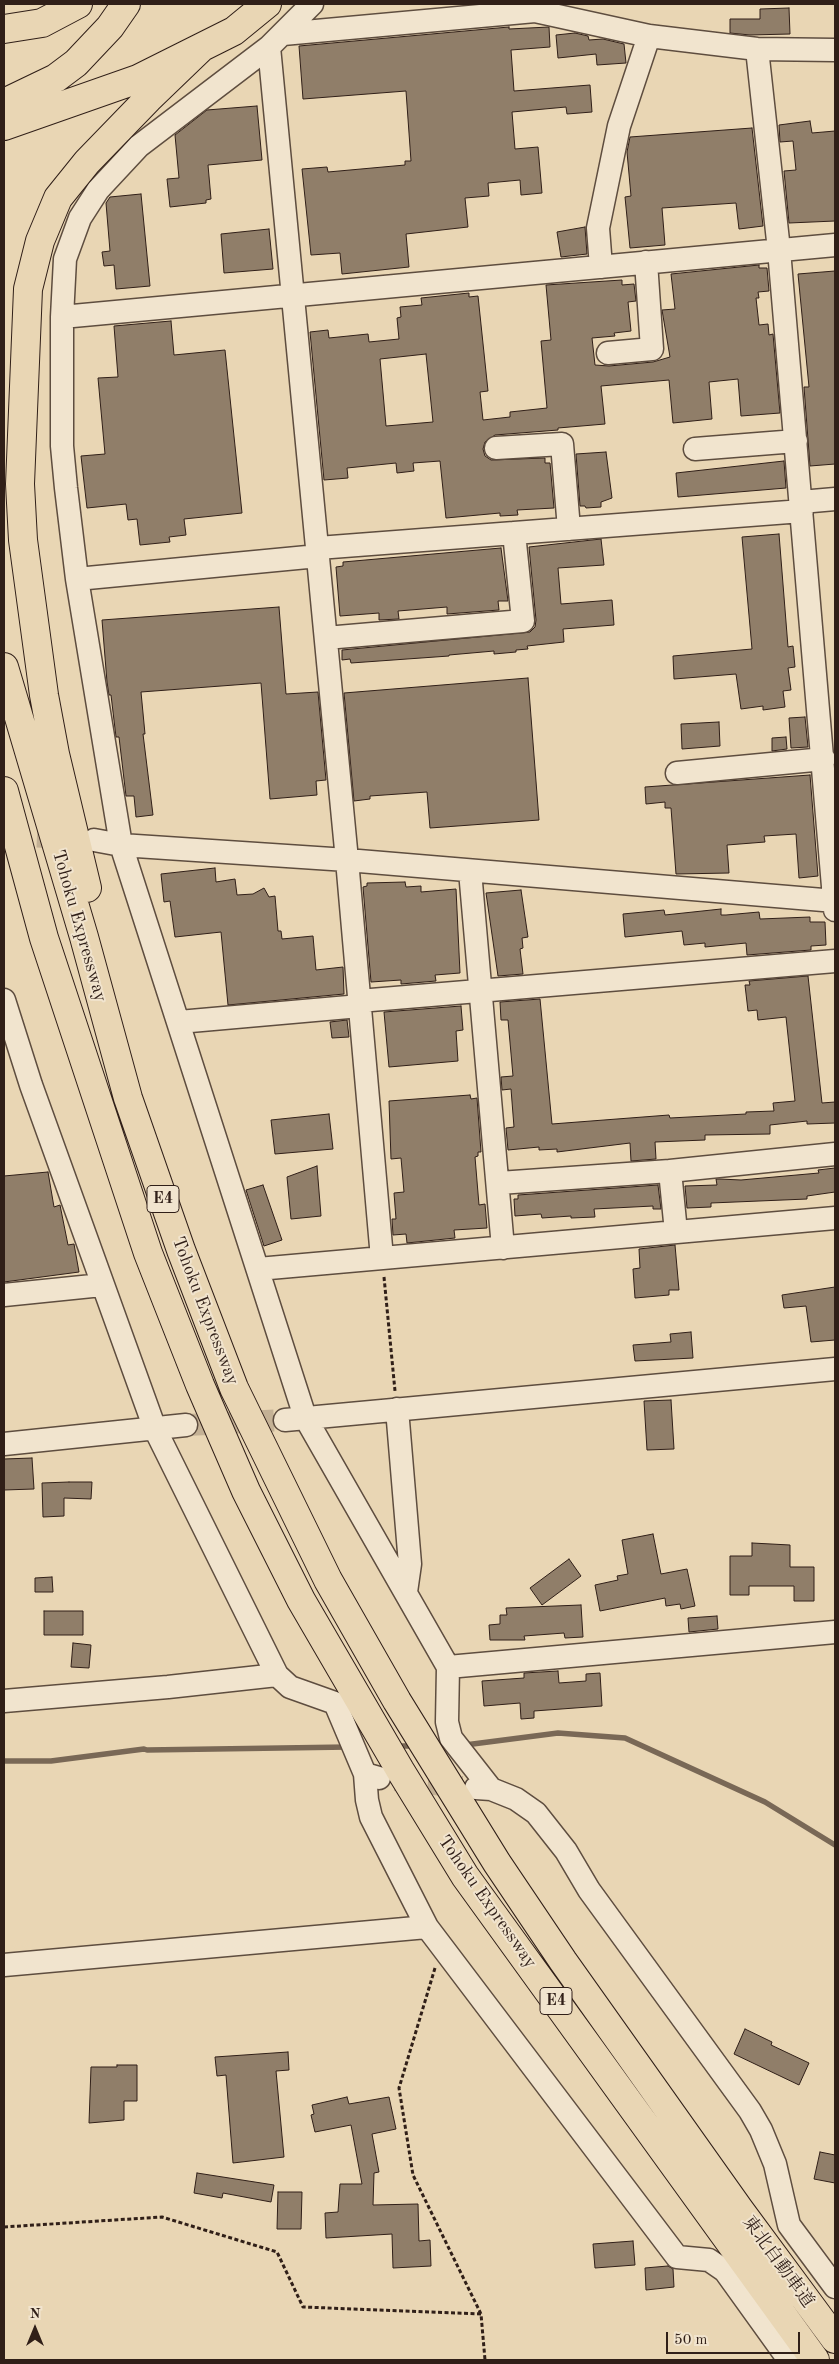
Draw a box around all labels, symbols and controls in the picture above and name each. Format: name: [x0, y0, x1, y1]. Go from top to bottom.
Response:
street label: Tohoku Expressway: [47, 847, 111, 1005]
road number: E4: [147, 1186, 179, 1212]
street label: Tohoku Expressway: [167, 1234, 243, 1388]
street label: Tohoku Expressway: [433, 1831, 541, 1973]
road number: E4: [540, 1988, 572, 2014]
street label: 東北自動車道: [738, 2212, 818, 2312]
north arrow: [10, 2304, 60, 2354]
text: N: [30, 2307, 40, 2321]
scale bar: [669, 2322, 803, 2354]
text: 50 m: [674, 2333, 708, 2348]

